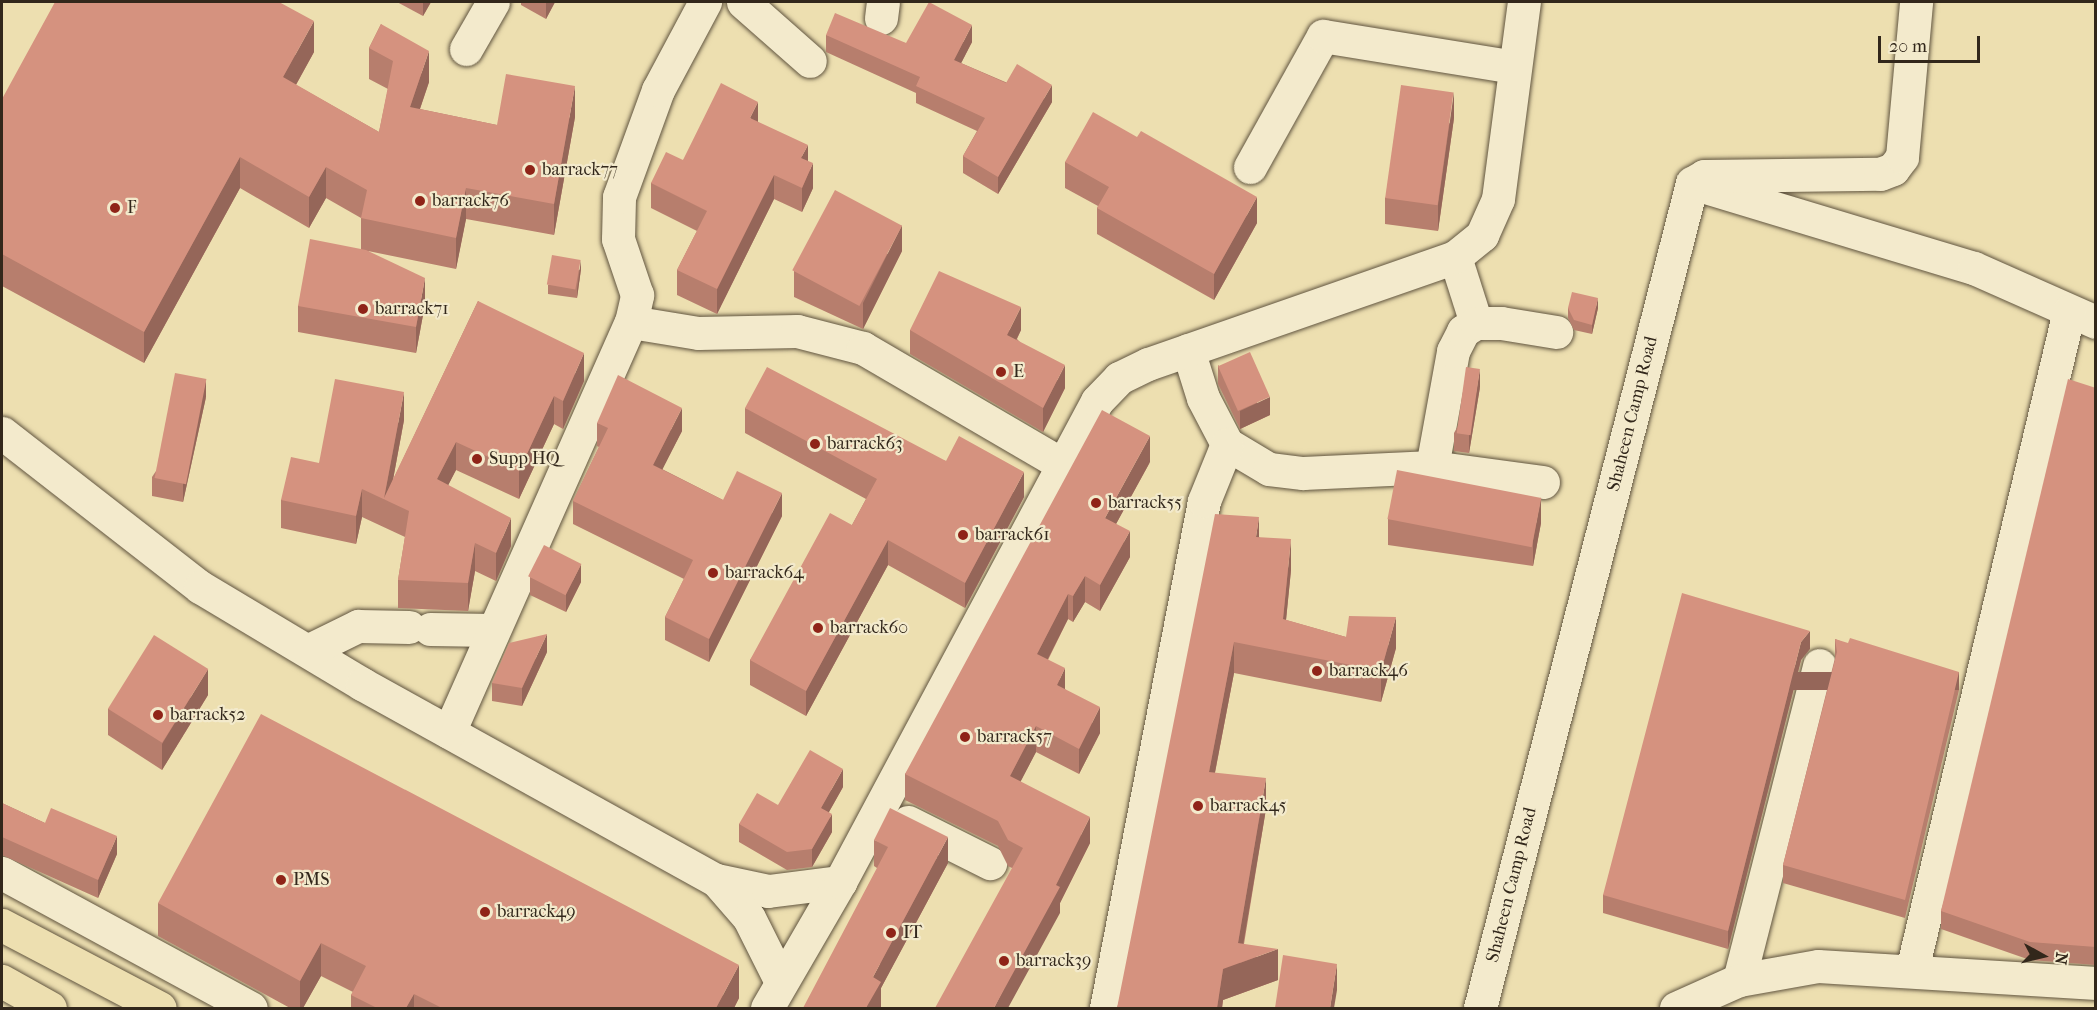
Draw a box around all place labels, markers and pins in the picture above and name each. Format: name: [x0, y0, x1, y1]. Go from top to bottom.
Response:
place label: barrack77: [542, 159, 618, 181]
marker: barrack77: [523, 163, 537, 177]
place label: barrack76: [432, 190, 509, 212]
marker: barrack76: [413, 194, 427, 208]
place label: F: [127, 197, 137, 219]
marker: F: [108, 201, 122, 215]
place label: barrack71: [375, 298, 449, 320]
marker: barrack71: [356, 302, 370, 316]
place label: E: [1013, 361, 1024, 383]
marker: E: [994, 365, 1008, 379]
place label: barrack63: [827, 433, 903, 455]
marker: barrack63: [808, 437, 822, 451]
place label: Supp HQ: [489, 448, 560, 470]
marker: Supp HQ: [470, 452, 484, 466]
place label: barrack55: [1108, 492, 1182, 514]
marker: barrack55: [1089, 496, 1103, 510]
place label: barrack61: [975, 524, 1050, 546]
marker: barrack61: [956, 528, 970, 542]
place label: barrack64: [725, 562, 804, 584]
marker: barrack64: [706, 566, 720, 580]
place label: barrack60: [830, 617, 908, 639]
marker: barrack60: [811, 621, 825, 635]
place label: barrack46: [1329, 660, 1408, 682]
marker: barrack46: [1310, 664, 1324, 678]
place label: barrack52: [170, 704, 246, 726]
marker: barrack52: [151, 708, 165, 722]
place label: barrack57: [977, 726, 1052, 748]
marker: barrack57: [958, 730, 972, 744]
place label: barrack45: [1210, 795, 1286, 817]
marker: barrack45: [1191, 799, 1205, 813]
place label: PMS: [293, 869, 330, 891]
marker: PMS: [274, 873, 288, 887]
place label: barrack49: [497, 901, 576, 923]
marker: barrack49: [478, 905, 492, 919]
place label: IT: [903, 922, 922, 944]
marker: IT: [884, 926, 898, 940]
place label: barrack39: [1016, 950, 1091, 972]
marker: barrack39: [997, 954, 1011, 968]

